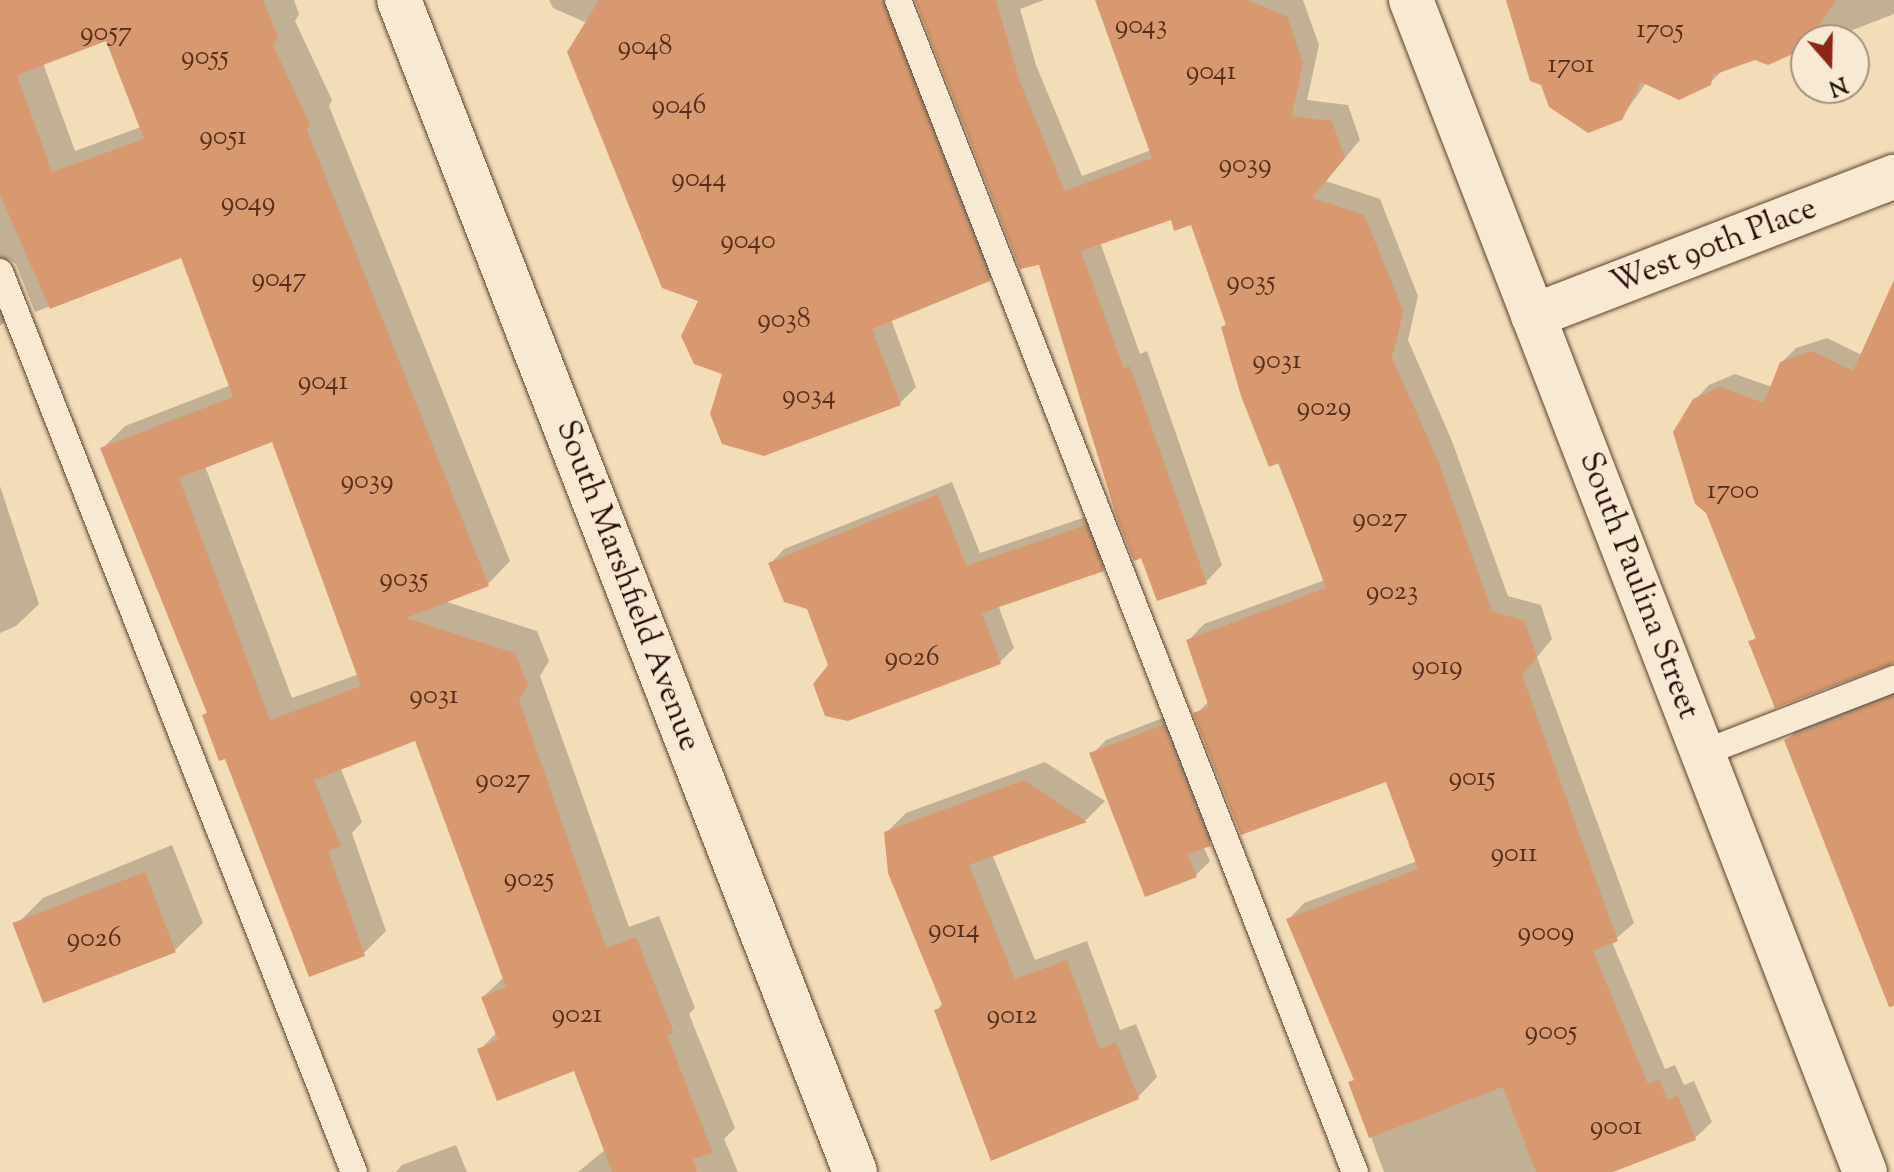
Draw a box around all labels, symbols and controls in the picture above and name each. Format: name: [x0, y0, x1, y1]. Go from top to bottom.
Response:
house number: 9043: [1115, 9, 1167, 43]
house number: 1705: [1636, 13, 1684, 47]
house number: 9057: [80, 16, 132, 50]
north arrow: [1790, 24, 1870, 104]
house number: 9048: [617, 30, 673, 64]
house number: 9055: [181, 40, 229, 74]
house number: 1701: [1547, 48, 1595, 82]
house number: 9041: [1186, 55, 1236, 89]
text: N: [1824, 67, 1851, 103]
house number: 9046: [652, 89, 706, 123]
house number: 9051: [199, 120, 247, 154]
house number: 9039: [1218, 148, 1272, 182]
house number: 9044: [671, 162, 727, 196]
house number: 9049: [221, 186, 275, 220]
street label: West 90th Place: [1606, 190, 1822, 304]
house number: 9040: [720, 224, 776, 258]
house number: 9047: [251, 262, 307, 296]
house number: 9035: [1226, 265, 1276, 299]
house number: 9038: [757, 303, 811, 337]
house number: 9031: [1252, 344, 1302, 378]
house number: 9041: [298, 365, 348, 399]
house number: 9034: [782, 379, 836, 413]
house number: 9029: [1297, 391, 1351, 425]
street label: South Marshfield Avenue: [546, 415, 708, 757]
street label: South Paulina Street: [1569, 447, 1707, 725]
house number: 9039: [340, 464, 394, 498]
house number: 1700: [1707, 474, 1759, 508]
house number: 9027: [1352, 502, 1408, 536]
house number: 9035: [379, 562, 429, 596]
house number: 9023: [1366, 575, 1418, 609]
house number: 9026: [884, 641, 940, 675]
house number: 9019: [1412, 650, 1462, 684]
house number: 9031: [409, 679, 459, 713]
house number: 9015: [1448, 761, 1496, 795]
house number: 9027: [475, 763, 531, 797]
house number: 9011: [1490, 837, 1538, 871]
house number: 9025: [504, 862, 554, 896]
house number: 9014: [928, 913, 980, 947]
house number: 9009: [1518, 916, 1574, 950]
house number: 9026: [66, 922, 122, 956]
house number: 9021: [552, 998, 602, 1032]
house number: 9012: [987, 999, 1037, 1033]
house number: 9005: [1525, 1015, 1577, 1049]
house number: 9001: [1590, 1110, 1642, 1144]

